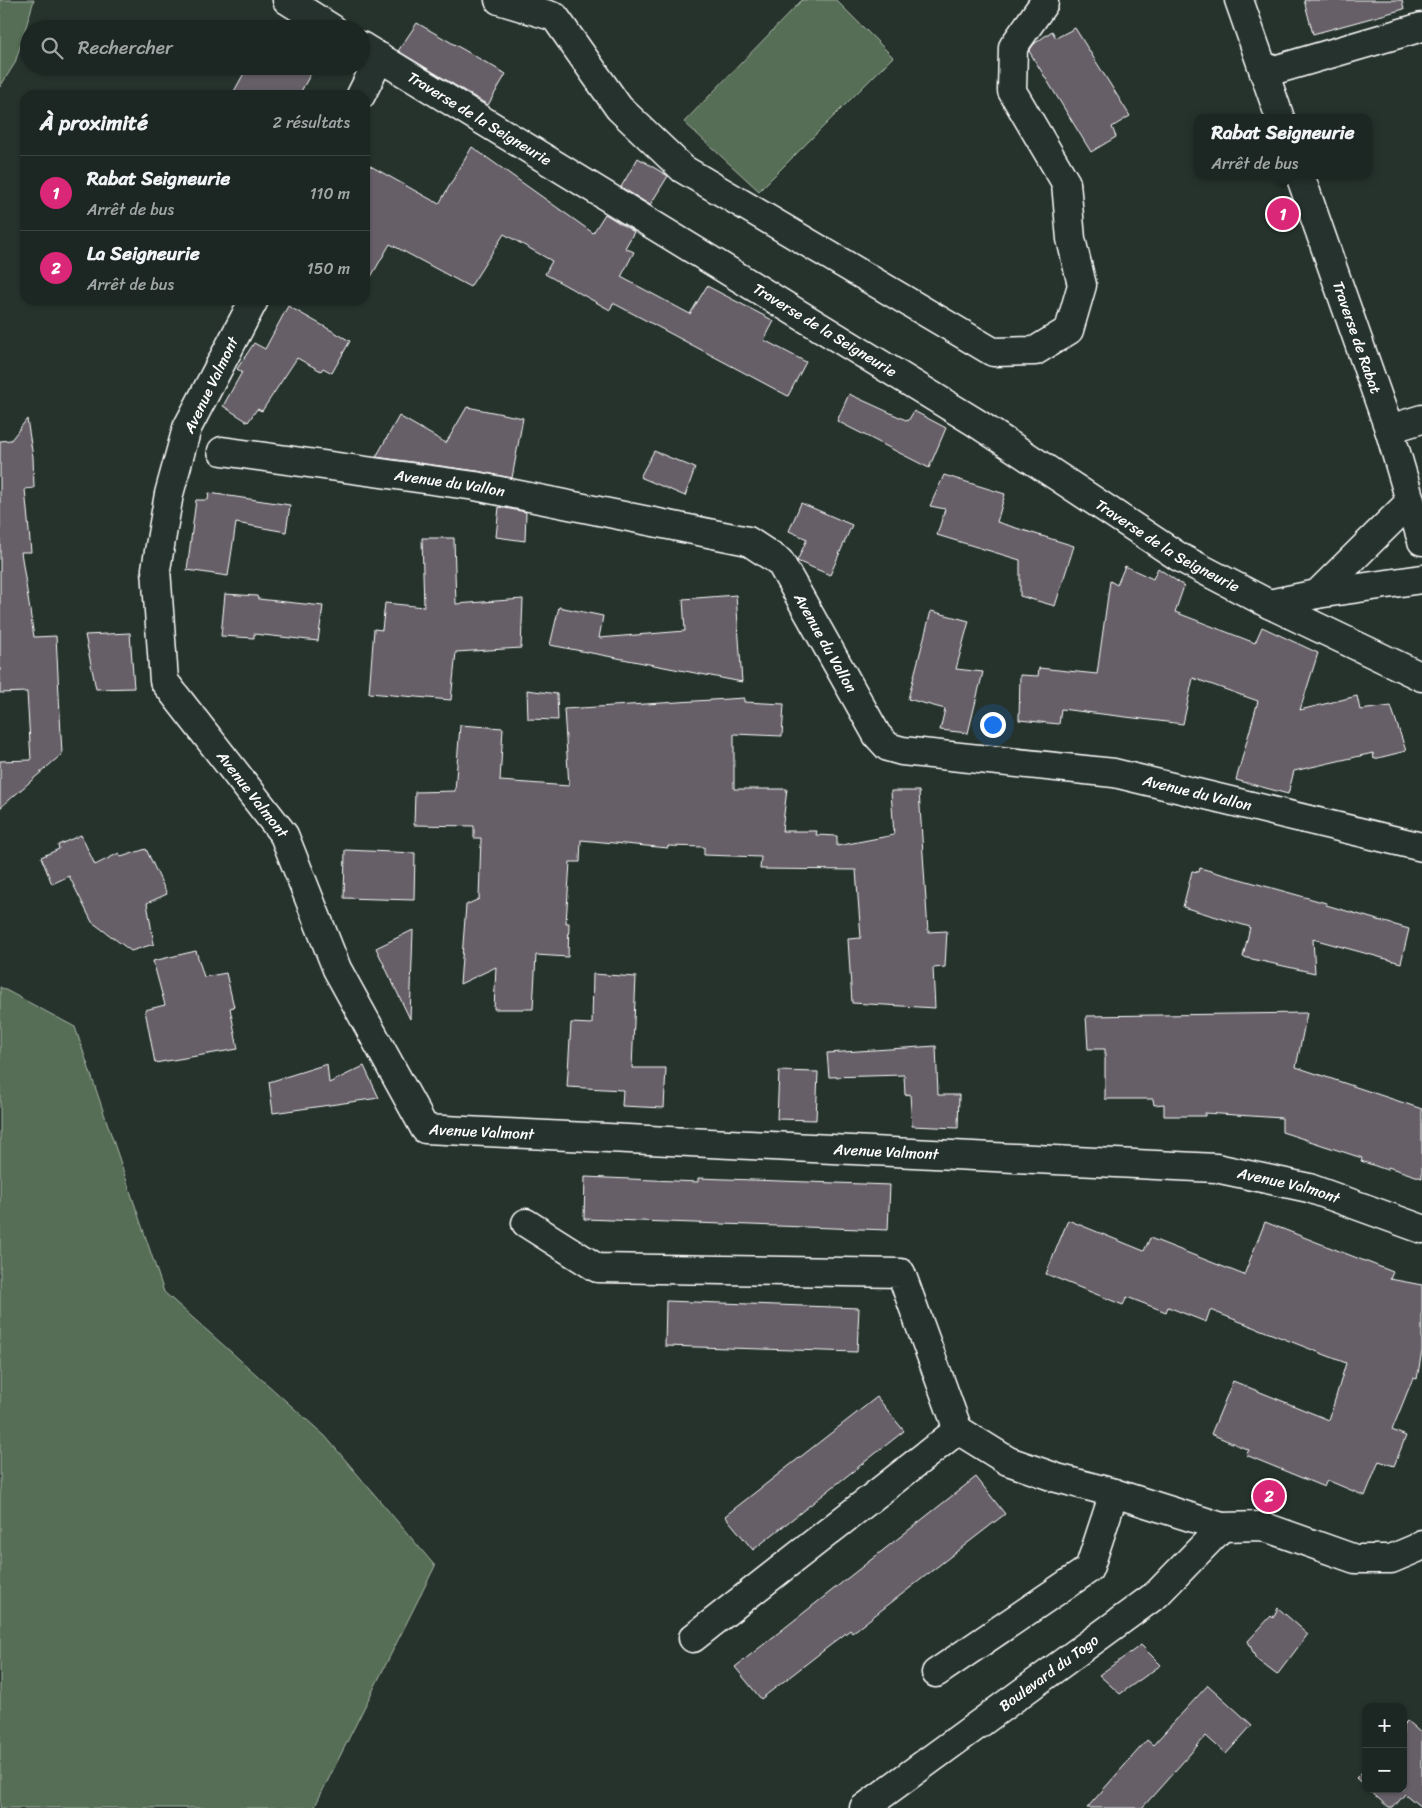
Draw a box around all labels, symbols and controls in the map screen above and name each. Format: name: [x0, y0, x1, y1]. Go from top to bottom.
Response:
search box: [20, 20, 370, 75]
text: Rechercher: [78, 31, 173, 64]
icon: search: [38, 34, 66, 62]
street label: Traverse de la Seigneurie: [402, 64, 557, 173]
text: À proximité: [40, 104, 148, 142]
text: 2 résultats: [273, 108, 350, 137]
popup: [1194, 114, 1372, 179]
text: Rabat Seigneurie: [1211, 116, 1355, 149]
text: Arrêt de bus: [1211, 149, 1298, 178]
text: Rabat Seigneurie: [87, 162, 230, 195]
text: 1: [53, 179, 59, 208]
text: 110 m: [310, 179, 350, 208]
text: Arrêt de bus: [87, 195, 174, 224]
pin: 1: [1267, 195, 1299, 233]
text: La Seigneurie: [87, 237, 200, 270]
text: 2: [51, 254, 61, 283]
text: 150 m: [307, 254, 350, 283]
text: Arrêt de bus: [87, 270, 174, 299]
street label: Traverse de la Seigneurie: [748, 276, 902, 384]
street label: Traverse de Rabat: [1325, 277, 1389, 398]
street label: Avenue Valmont: [176, 331, 246, 439]
street label: Avenue du Vallon: [392, 462, 507, 505]
street label: Traverse de la Seigneurie: [1090, 492, 1245, 600]
street label: Avenue du Vallon: [786, 587, 864, 698]
your location: [980, 712, 1006, 738]
street label: Avenue Valmont: [209, 744, 295, 844]
street label: Avenue du Vallon: [1139, 767, 1254, 819]
street label: Avenue Valmont: [428, 1116, 536, 1147]
street label: Avenue Valmont: [832, 1136, 940, 1167]
street label: Avenue Valmont: [1234, 1160, 1344, 1211]
pin: 2: [1253, 1477, 1285, 1515]
street label: Boulevard du Togo: [993, 1627, 1105, 1718]
map controls: [1362, 1703, 1407, 1793]
button: +: [1362, 1703, 1407, 1748]
button: −: [1362, 1748, 1407, 1793]

